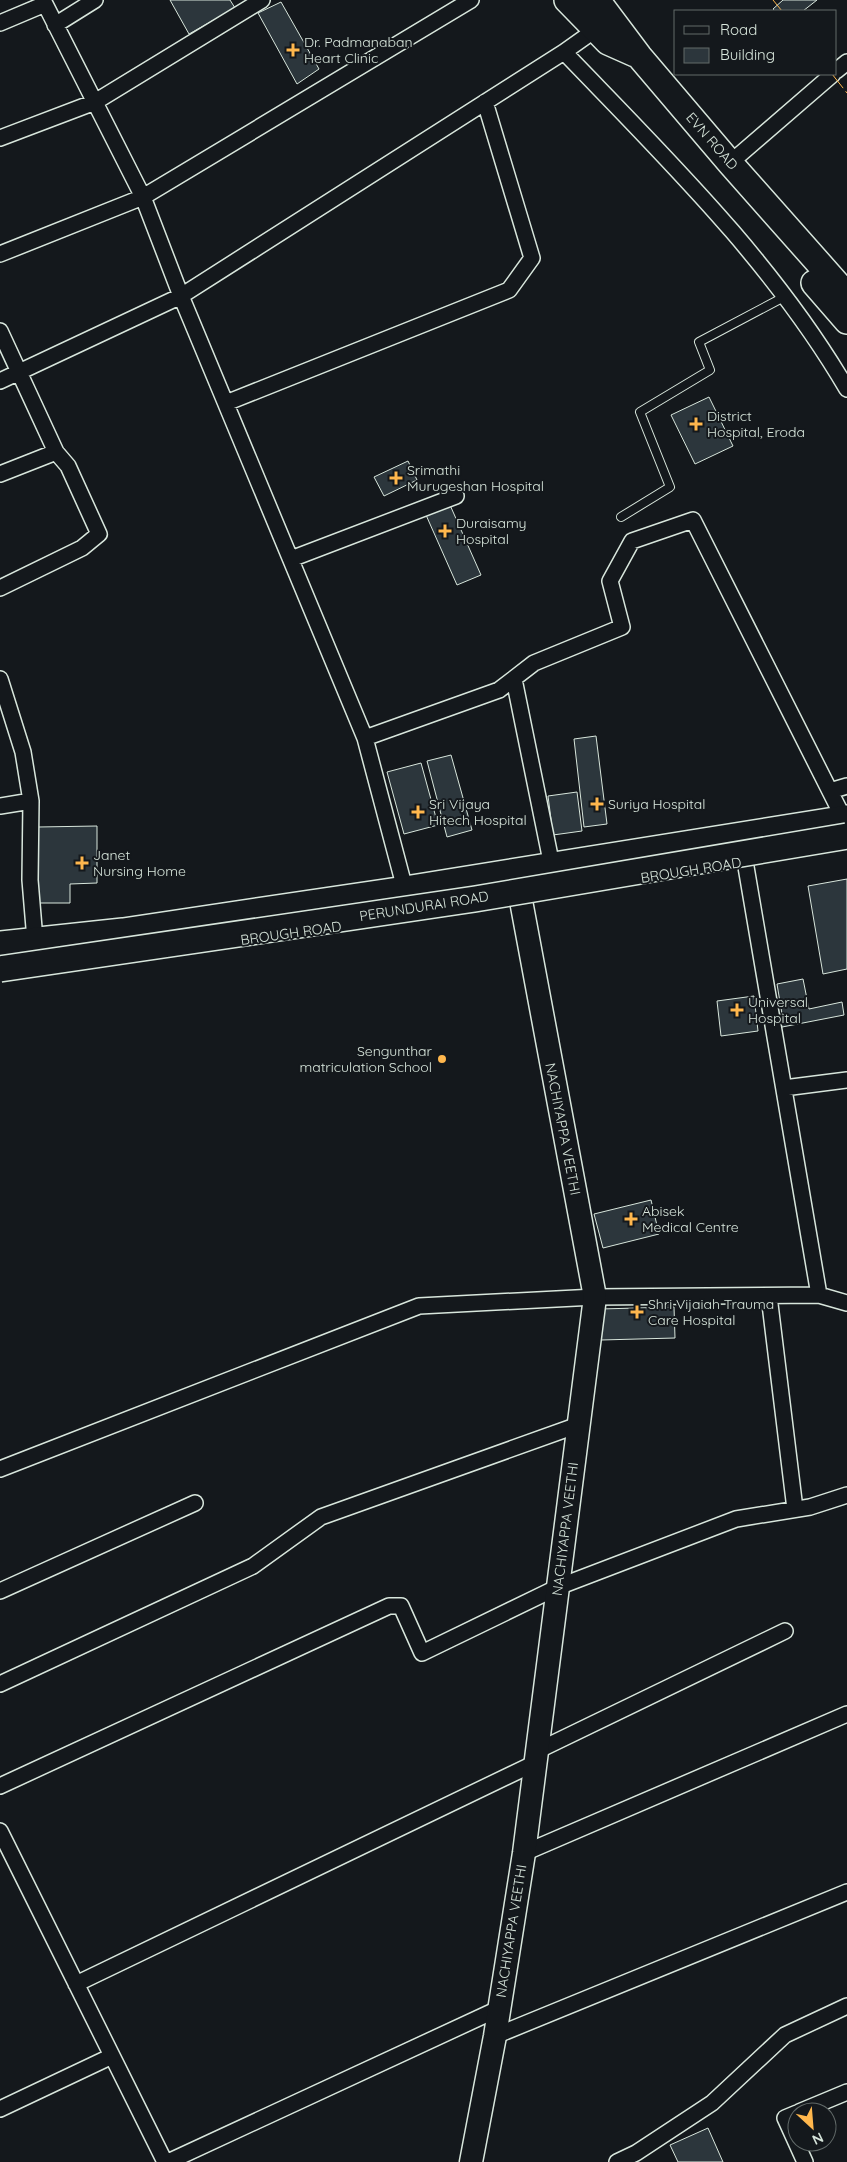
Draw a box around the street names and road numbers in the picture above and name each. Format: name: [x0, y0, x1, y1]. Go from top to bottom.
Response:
street label: EVN ROAD: [682, 109, 742, 173]
street label: BROUGH ROAD: [639, 853, 743, 887]
street label: PERUNDURAI ROAD: [358, 887, 490, 925]
street label: BROUGH ROAD: [239, 917, 343, 949]
street label: NACHIYAPPA VEETHI: [541, 1061, 585, 1197]
street label: NACHIYAPPA VEETHI: [548, 1461, 582, 1597]
street label: NACHIYAPPA VEETHI: [492, 1863, 530, 1999]

